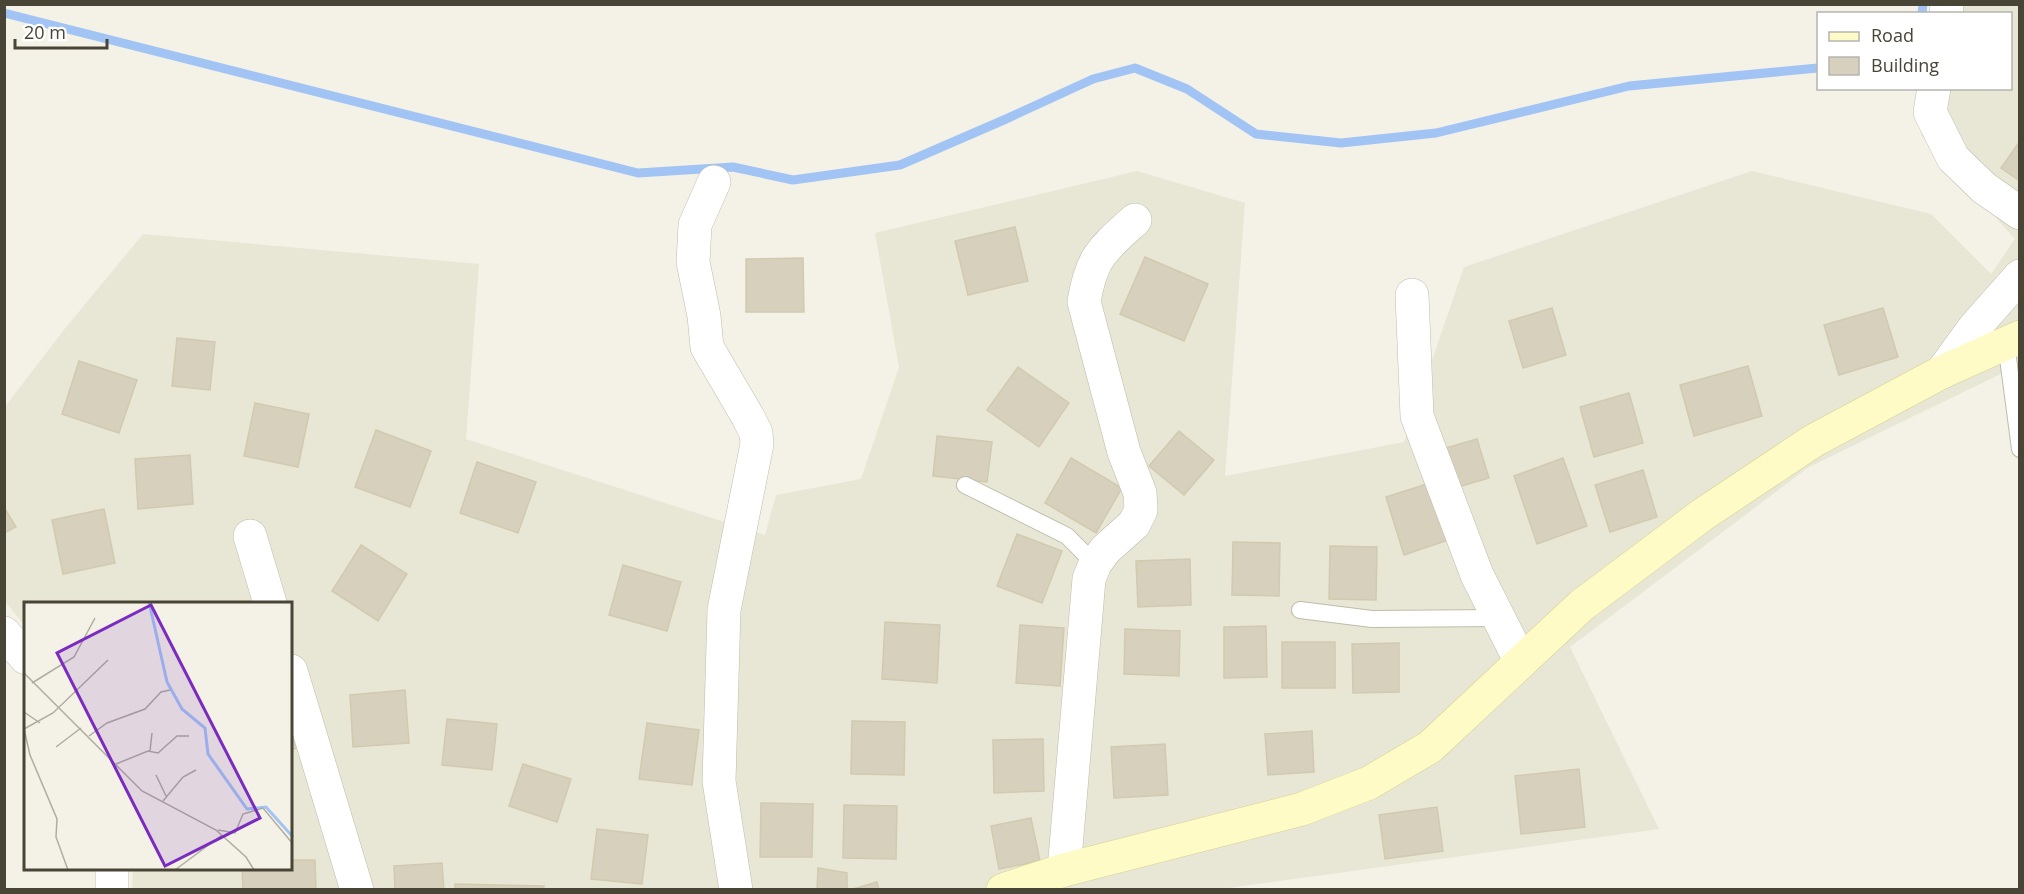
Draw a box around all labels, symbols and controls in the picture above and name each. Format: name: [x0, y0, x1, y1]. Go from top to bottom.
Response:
scale bar: [15, 12, 106, 50]
legend: [1817, 12, 2012, 90]
text: 20 m: [24, 20, 66, 44]
text: Road: [1871, 23, 1914, 47]
text: Building: [1871, 53, 1939, 77]
inset map: [24, 602, 292, 870]

